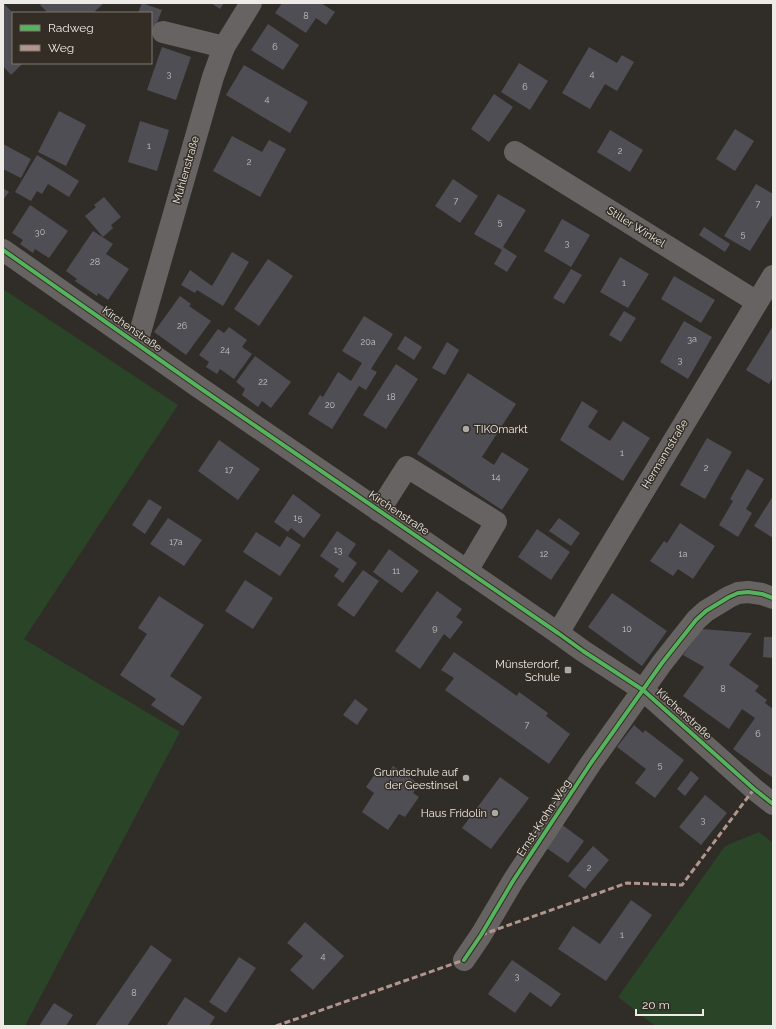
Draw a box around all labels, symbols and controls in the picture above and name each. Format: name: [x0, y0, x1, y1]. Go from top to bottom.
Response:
house number: 8: [303, 11, 309, 21]
legend: [12, 12, 152, 64]
text: Radweg: [48, 21, 94, 35]
text: Weg: [48, 41, 74, 55]
house number: 6: [272, 42, 278, 52]
house number: 3: [167, 69, 172, 79]
house number: 4: [590, 69, 595, 79]
house number: 6: [522, 82, 528, 92]
house number: 4: [265, 94, 270, 104]
street label: Mühlenstraße: [170, 134, 202, 205]
house number: 1: [147, 141, 151, 151]
house number: 2: [618, 146, 623, 156]
house number: 2: [247, 157, 252, 167]
house number: 7: [454, 196, 459, 206]
house number: 7: [756, 199, 761, 209]
street label: Stiller Winkel: [604, 204, 668, 250]
house number: 5: [498, 217, 503, 227]
house number: 30: [35, 227, 46, 237]
house number: 5: [741, 229, 746, 239]
house number: 3: [565, 238, 570, 248]
house number: 28: [90, 257, 100, 267]
house number: 1: [622, 278, 626, 288]
street label: Kirchenstraße: [100, 304, 165, 355]
house number: 26: [177, 321, 188, 331]
house number: 3a: [687, 334, 697, 344]
house number: 20a: [360, 337, 376, 347]
house number: 24: [220, 345, 230, 355]
house number: 3: [678, 355, 683, 365]
house number: 22: [258, 377, 268, 387]
house number: 18: [386, 392, 396, 402]
house number: 20: [325, 400, 336, 410]
street label: Hermannstraße: [639, 416, 691, 491]
place label: TIKOmarkt: [474, 423, 528, 436]
marker: TIKOmarkt: [461, 424, 471, 434]
house number: 1: [620, 448, 624, 458]
house number: 2: [704, 463, 709, 473]
house number: 17: [225, 465, 233, 475]
house number: 14: [492, 472, 500, 482]
street label: Kirchenstraße: [366, 488, 432, 538]
house number: 15: [294, 513, 302, 523]
house number: 17a: [169, 537, 183, 547]
house number: 13: [334, 545, 343, 555]
house number: 12: [540, 549, 549, 559]
house number: 1a: [679, 549, 687, 559]
house number: 11: [392, 566, 400, 576]
house number: 9: [432, 623, 438, 633]
house number: 10: [622, 624, 632, 634]
place label: Münsterdorf, Schule: [495, 658, 561, 684]
marker: Münsterdorf, Schule: [563, 665, 573, 675]
house number: 8: [720, 684, 726, 694]
street label: Kirchenstraße: [654, 686, 715, 743]
house number: 7: [525, 720, 530, 730]
house number: 6: [755, 729, 761, 739]
house number: 5: [658, 760, 663, 770]
place label: Grundschule auf der Geestinsel: [374, 766, 458, 792]
marker: Grundschule auf der Geestinsel: [461, 773, 471, 783]
street label: Ernst-Krohn-Weg: [514, 777, 574, 859]
place label: Haus Fridolin: [421, 807, 487, 820]
marker: Haus Fridolin: [490, 808, 500, 818]
house number: 3: [701, 815, 706, 825]
house number: 2: [587, 863, 592, 873]
house number: 1: [620, 930, 624, 940]
house number: 4: [321, 951, 326, 961]
house number: 3: [515, 971, 520, 981]
house number: 8: [131, 988, 137, 998]
scale bar: [636, 991, 703, 1017]
text: 20 m: [642, 998, 670, 1012]

